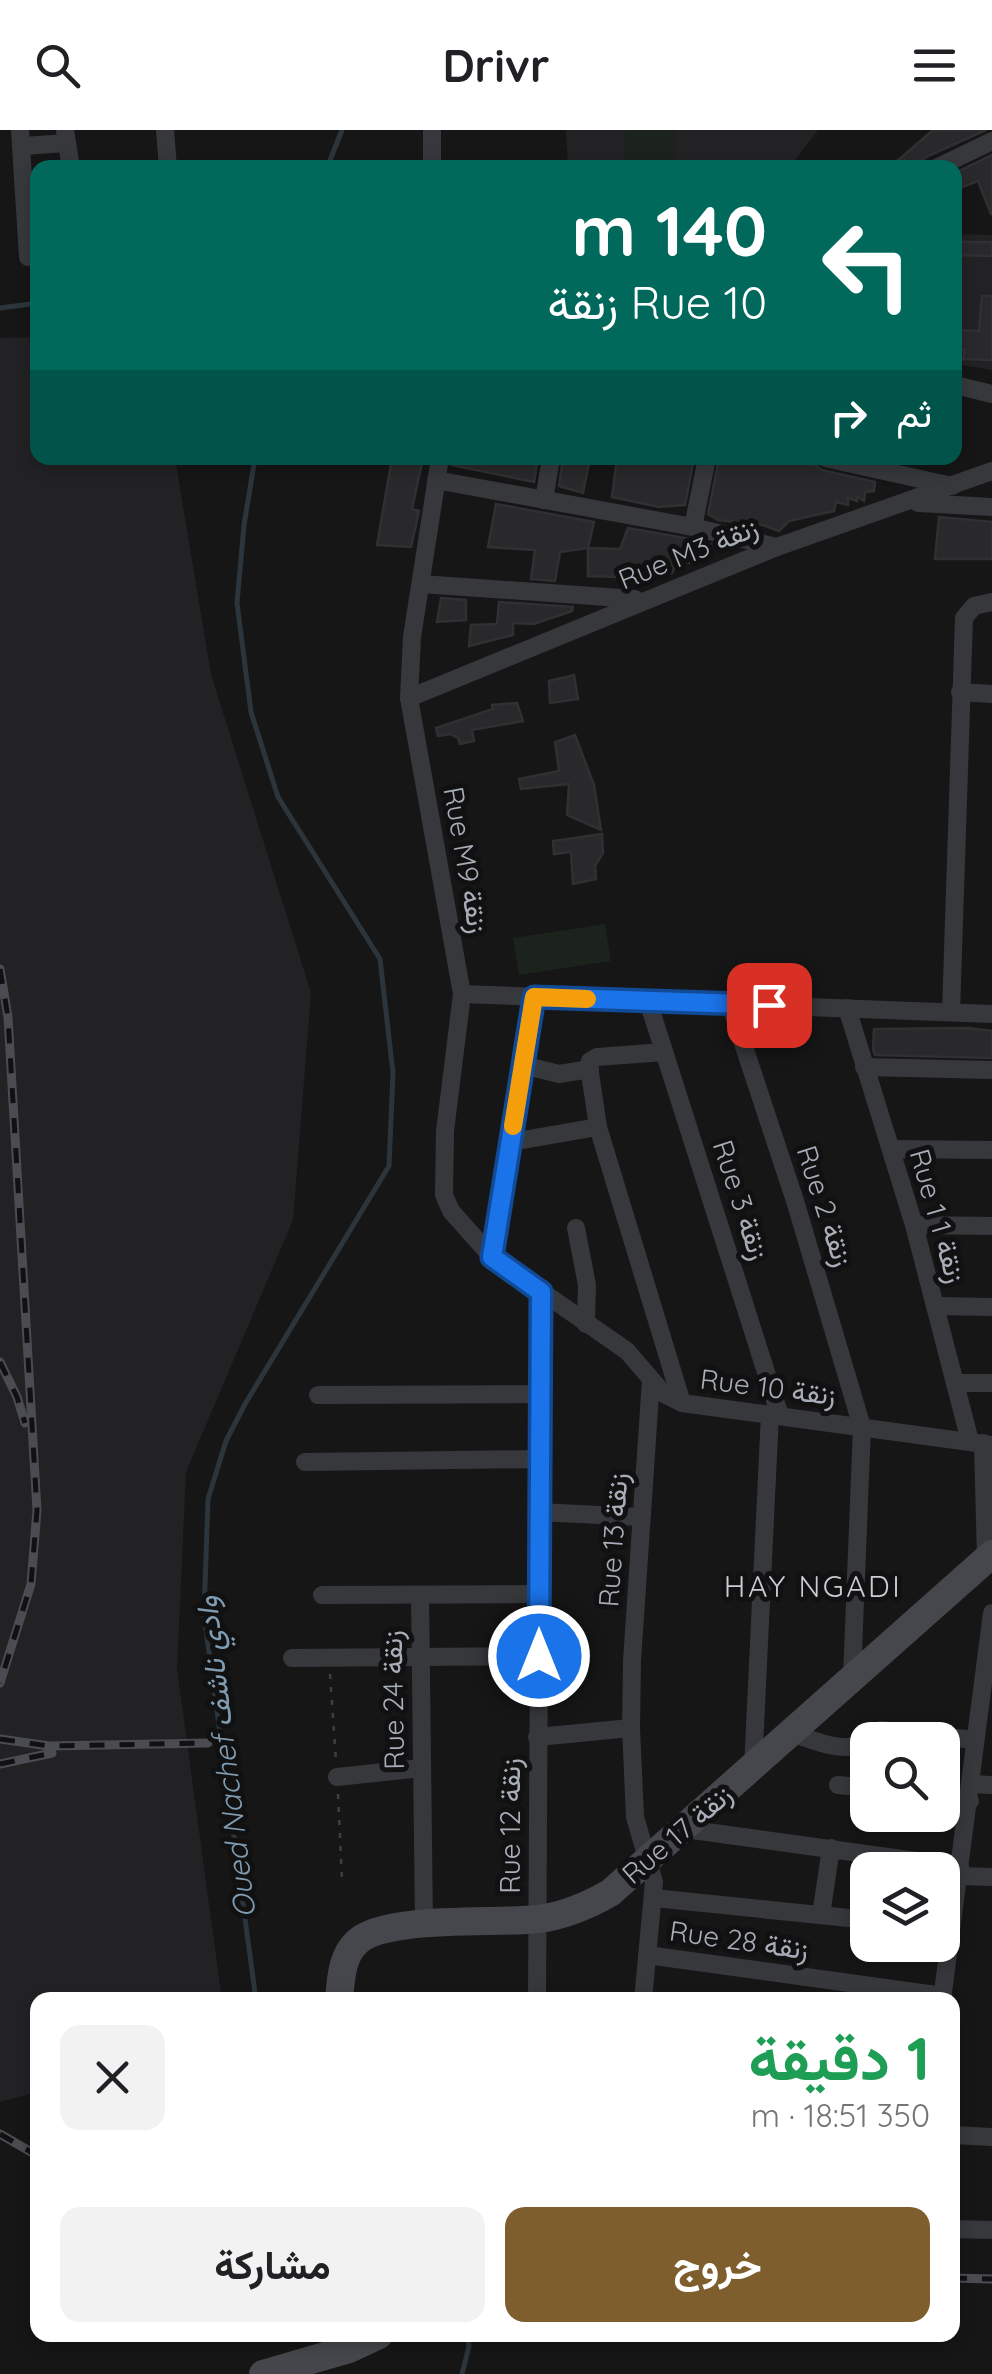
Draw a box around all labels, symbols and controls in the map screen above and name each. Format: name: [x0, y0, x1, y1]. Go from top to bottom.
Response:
text: Drivr: [442, 37, 550, 93]
icon: search: [30, 38, 85, 93]
icon: menu: [907, 38, 962, 93]
text: 140 m: [571, 186, 767, 274]
icon: left: [802, 200, 932, 330]
text: Rue 10 زنقة: [547, 274, 767, 330]
text: ثم: [896, 389, 932, 437]
icon: right: [821, 390, 876, 445]
street label: Rue M3 زنقة: [613, 509, 763, 597]
street label: Rue M9 زنقة: [435, 784, 497, 936]
pin: [727, 963, 812, 1048]
icon: arrive: [742, 978, 797, 1033]
street label: Rue 3 زنقة: [705, 1135, 777, 1265]
street label: Rue 2 زنقة: [789, 1141, 861, 1271]
street label: Rue 1 زنقة 1: [902, 1145, 974, 1287]
street label: Rue 10 زنقة: [698, 1361, 838, 1413]
street label: Rue 13 زنقة: [590, 1472, 636, 1608]
district label: HAY NGADI: [724, 1567, 902, 1605]
water label: Oued Nachef وادي ناشف: [186, 1593, 270, 1920]
position arrow: [487, 1604, 591, 1708]
street label: Rue 24 زنقة: [374, 1630, 412, 1770]
map controls: [850, 1722, 960, 1962]
button: search: [850, 1722, 960, 1832]
street label: Rue 12 زنقة: [492, 1758, 528, 1894]
street label: Rue 17 زنقة: [614, 1776, 740, 1892]
button: layers: [850, 1852, 960, 1962]
street label: Rue 28 زنقة: [667, 1912, 811, 1968]
text: 1 دقيقة: [748, 2020, 930, 2095]
button: close: [60, 2025, 165, 2130]
text: 350 m · 18:51: [751, 2095, 930, 2135]
button: مشاركة: [60, 2207, 485, 2322]
button: خروج: [505, 2207, 930, 2322]

